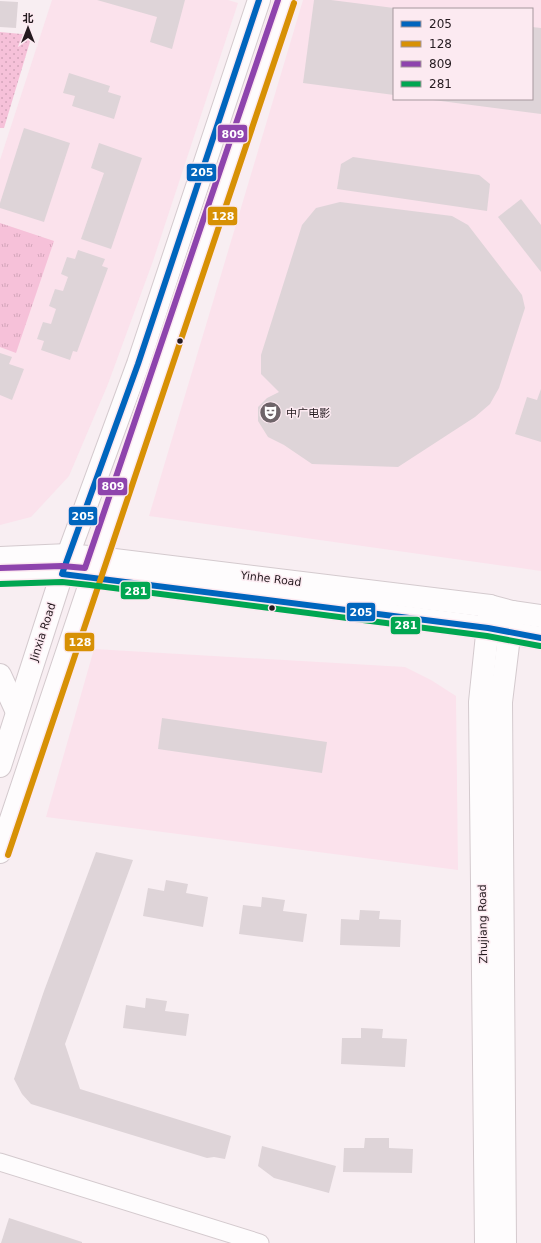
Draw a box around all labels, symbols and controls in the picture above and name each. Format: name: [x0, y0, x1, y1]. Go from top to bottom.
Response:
north arrow: [8, 8, 48, 48]
legend: [393, 8, 533, 100]
text: 北: [23, 12, 34, 25]
text: 205: [429, 17, 452, 31]
text: 128: [429, 37, 452, 51]
text: 809: [429, 57, 452, 71]
text: 281: [429, 77, 452, 91]
line badge: 809: [217, 124, 248, 143]
text: 809: [222, 128, 244, 141]
line badge: 205: [186, 163, 217, 182]
text: 205: [191, 166, 213, 179]
line badge: 128: [207, 206, 238, 226]
text: 128: [212, 210, 234, 223]
unlabelled marker: [175, 336, 185, 346]
theatre icon: 中广电影: [257, 400, 283, 426]
place label: 中广电影: [286, 407, 330, 420]
line badge: 809: [97, 477, 128, 496]
text: 809: [102, 480, 124, 493]
line badge: 205: [68, 506, 98, 526]
text: 205: [72, 510, 94, 523]
street label: Yinhe Road: [239, 569, 302, 589]
line badge: 281: [120, 581, 151, 600]
text: 281: [125, 585, 147, 598]
street label: Jinxia Road: [27, 601, 59, 664]
line badge: 205: [346, 602, 376, 622]
unlabelled marker: [267, 603, 277, 613]
text: 205: [350, 606, 372, 619]
line badge: 281: [390, 616, 421, 635]
text: 281: [395, 619, 417, 632]
line badge: 128: [64, 632, 95, 652]
text: 128: [69, 636, 91, 649]
street label: Zhujiang Road: [476, 884, 490, 964]

